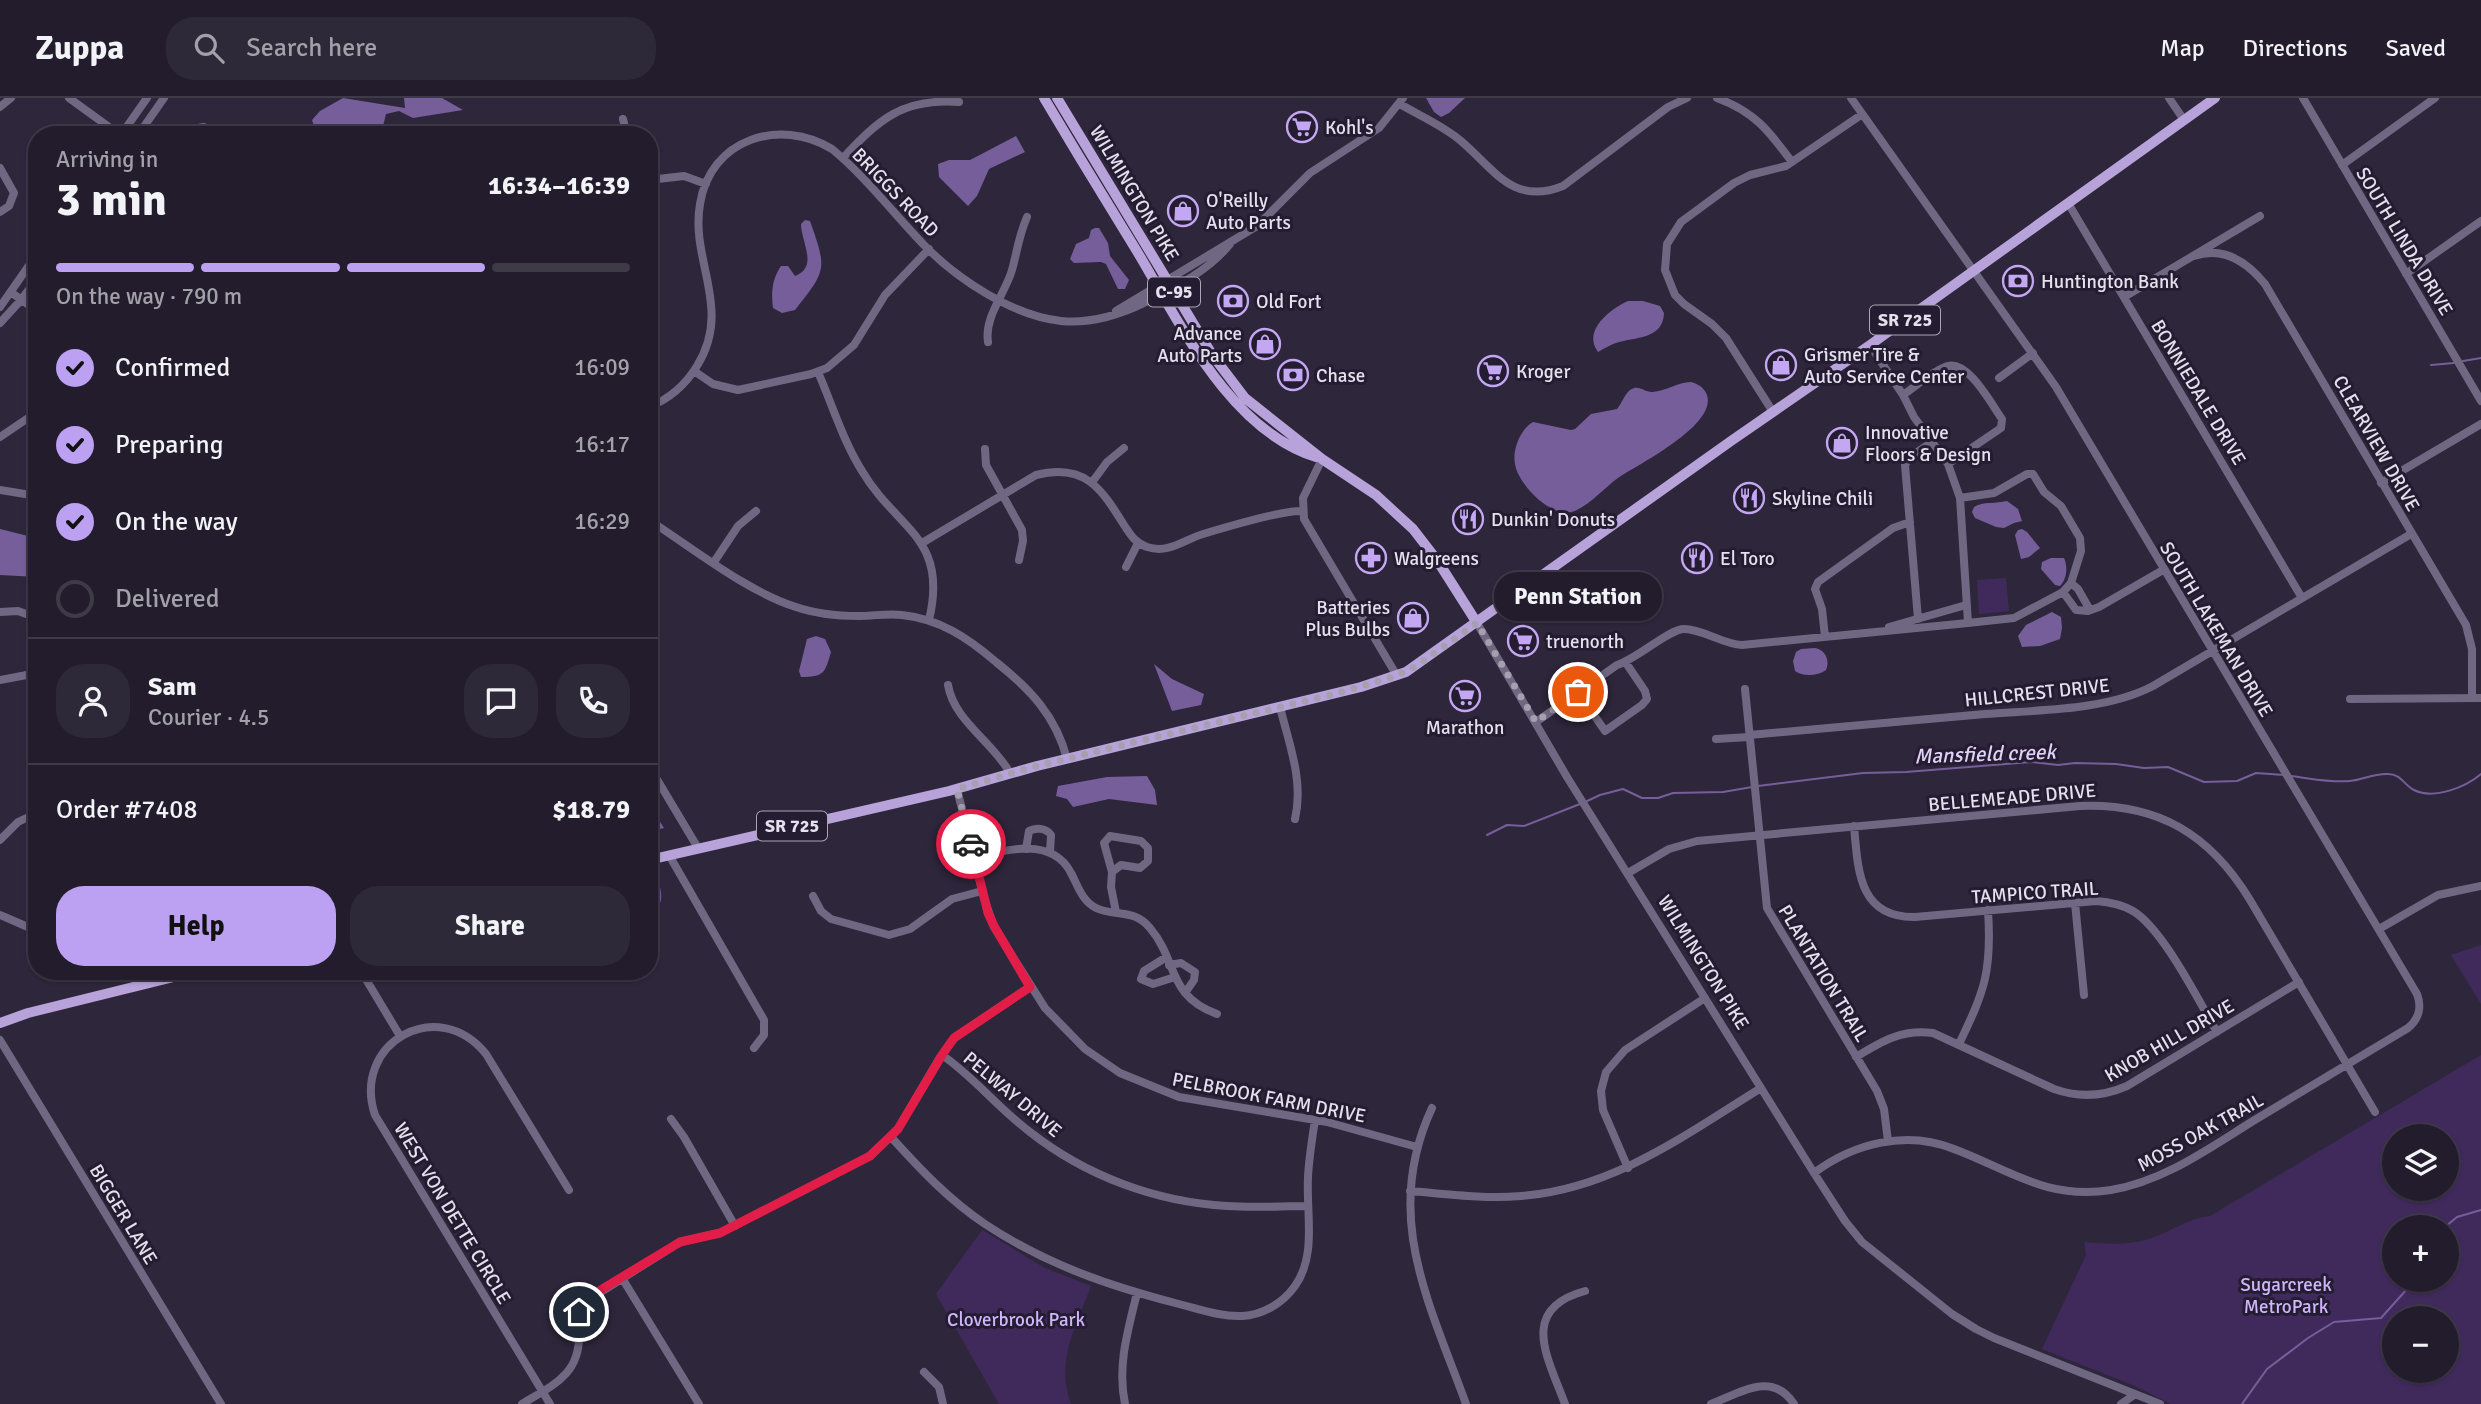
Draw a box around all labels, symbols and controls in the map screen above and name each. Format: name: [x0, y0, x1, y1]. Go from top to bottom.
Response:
search box: [166, 17, 656, 80]
text: Zuppa: [35, 28, 124, 69]
icon: search: [190, 29, 228, 67]
text: Search here: [246, 32, 377, 64]
text: Map: [2160, 33, 2205, 63]
text: Directions: [2243, 33, 2348, 63]
text: Saved: [2386, 33, 2446, 63]
supermarket icon: Kohl's: [1285, 110, 1319, 144]
place label: Kohl's: [1325, 116, 1373, 140]
street label: WILMINGTON PIKE: [1084, 121, 1184, 266]
street label: BRIGGS ROAD: [847, 143, 944, 242]
text: Arriving in: [56, 145, 158, 174]
street label: SOUTH LINDA DRIVE: [2350, 163, 2458, 320]
text: 16:34–16:39: [488, 170, 630, 202]
text: 3 min: [56, 172, 167, 228]
place label: O'Reilly Auto Parts: [1206, 189, 1291, 235]
shop icon: O'Reilly Auto Parts: [1166, 194, 1200, 228]
bank icon: Huntington Bank: [2001, 264, 2035, 298]
place label: Huntington Bank: [2041, 270, 2179, 294]
road number: C-95: [1148, 278, 1200, 307]
text: On the way · 790 m: [56, 282, 242, 311]
bank icon: Old Fort: [1216, 284, 1250, 318]
place label: Old Fort: [1256, 290, 1322, 314]
road number: SR 725: [1870, 306, 1940, 334]
street label: BONNIEDALE DRIVE: [2145, 315, 2251, 470]
place label: Advance Auto Parts: [1157, 322, 1242, 368]
shop icon: Advance Auto Parts: [1248, 327, 1282, 361]
place label: Grismer Tire & Auto Service Center: [1804, 343, 1964, 389]
shop icon: Grismer Tire & Auto Service Center: [1764, 348, 1798, 382]
icon: check: [56, 349, 94, 387]
text: Confirmed: [115, 352, 230, 384]
text: 16:09: [574, 353, 630, 382]
supermarket icon: Kroger: [1476, 354, 1510, 388]
bank icon: Chase: [1276, 358, 1310, 392]
place label: Kroger: [1516, 360, 1570, 384]
place label: Chase: [1316, 364, 1365, 388]
street label: CLEARVIEW DRIVE: [2327, 371, 2425, 516]
place label: Innovative Floors & Design: [1865, 421, 1991, 467]
icon: check: [56, 426, 94, 464]
shop icon: Innovative Floors & Design: [1825, 426, 1859, 460]
text: Preparing: [115, 429, 223, 461]
text: 16:17: [574, 430, 630, 459]
restaurant icon: Skyline Chili: [1732, 481, 1766, 515]
place label: Skyline Chili: [1772, 487, 1873, 511]
restaurant icon: Dunkin' Donuts: [1451, 502, 1485, 536]
icon: check: [56, 503, 94, 541]
text: On the way: [115, 506, 238, 538]
text: 16:29: [574, 507, 630, 536]
place label: Dunkin' Donuts: [1491, 508, 1615, 532]
street label: SOUTH LAKEMAN DRIVE: [2154, 537, 2278, 722]
pharmacy icon: Walgreens: [1354, 541, 1388, 575]
restaurant icon: El Toro: [1680, 541, 1714, 575]
place label: Walgreens: [1394, 547, 1479, 571]
place label: El Toro: [1720, 547, 1775, 571]
callout: Penn Station: [1494, 573, 1662, 622]
text: Penn Station: [1514, 582, 1642, 611]
text: Delivered: [115, 583, 220, 615]
place label: Batteries Plus Bulbs: [1305, 596, 1390, 642]
shop icon: Batteries Plus Bulbs: [1396, 601, 1430, 635]
supermarket icon: truenorth: [1506, 624, 1540, 658]
place label: truenorth: [1546, 630, 1624, 654]
pin: [1548, 662, 1608, 722]
button: person: [56, 664, 130, 738]
button: chat: [464, 664, 538, 738]
button: phone: [556, 664, 630, 738]
text: Sam: [148, 671, 197, 703]
icon: bag: [1559, 673, 1597, 711]
street label: HILLCREST DRIVE: [1963, 673, 2111, 713]
supermarket icon: Marathon: [1448, 679, 1482, 713]
text: Courier · 4.5: [148, 703, 269, 732]
place label: Marathon: [1426, 716, 1504, 740]
water label: Mansfield creek: [1914, 738, 2059, 769]
street label: BELLEMEADE DRIVE: [1927, 779, 2097, 817]
text: Order #7408: [56, 794, 197, 826]
text: $18.79: [552, 794, 630, 826]
courier: [936, 809, 1006, 879]
road number: SR 725: [757, 812, 827, 840]
icon: car: [952, 825, 990, 863]
street label: TAMPICO TRAIL: [1971, 877, 2100, 909]
button: Help: [56, 886, 336, 966]
button: Share: [350, 886, 630, 966]
street label: WILMINGTON PIKE: [1652, 891, 1754, 1034]
street label: PLANTATION TRAIL: [1773, 901, 1874, 1047]
street label: KNOB HILL DRIVE: [2101, 994, 2238, 1088]
street label: PELWAY DRIVE: [958, 1047, 1067, 1143]
street label: PELBROOK FARM DRIVE: [1170, 1067, 1368, 1129]
street label: MOSS OAK TRAIL: [2133, 1088, 2268, 1177]
street label: WEST VON DETTE CIRCLE: [388, 1118, 516, 1309]
map controls: [2382, 1124, 2459, 1383]
button: layers: [2382, 1124, 2459, 1201]
street label: BIGGER LANE: [84, 1160, 162, 1269]
button: +: [2382, 1215, 2459, 1292]
park label: Sugarcreek MetroPark: [2240, 1273, 2332, 1319]
pin: [549, 1282, 609, 1342]
icon: home: [560, 1293, 598, 1331]
button: −: [2382, 1306, 2459, 1383]
park label: Cloverbrook Park: [947, 1308, 1086, 1332]

